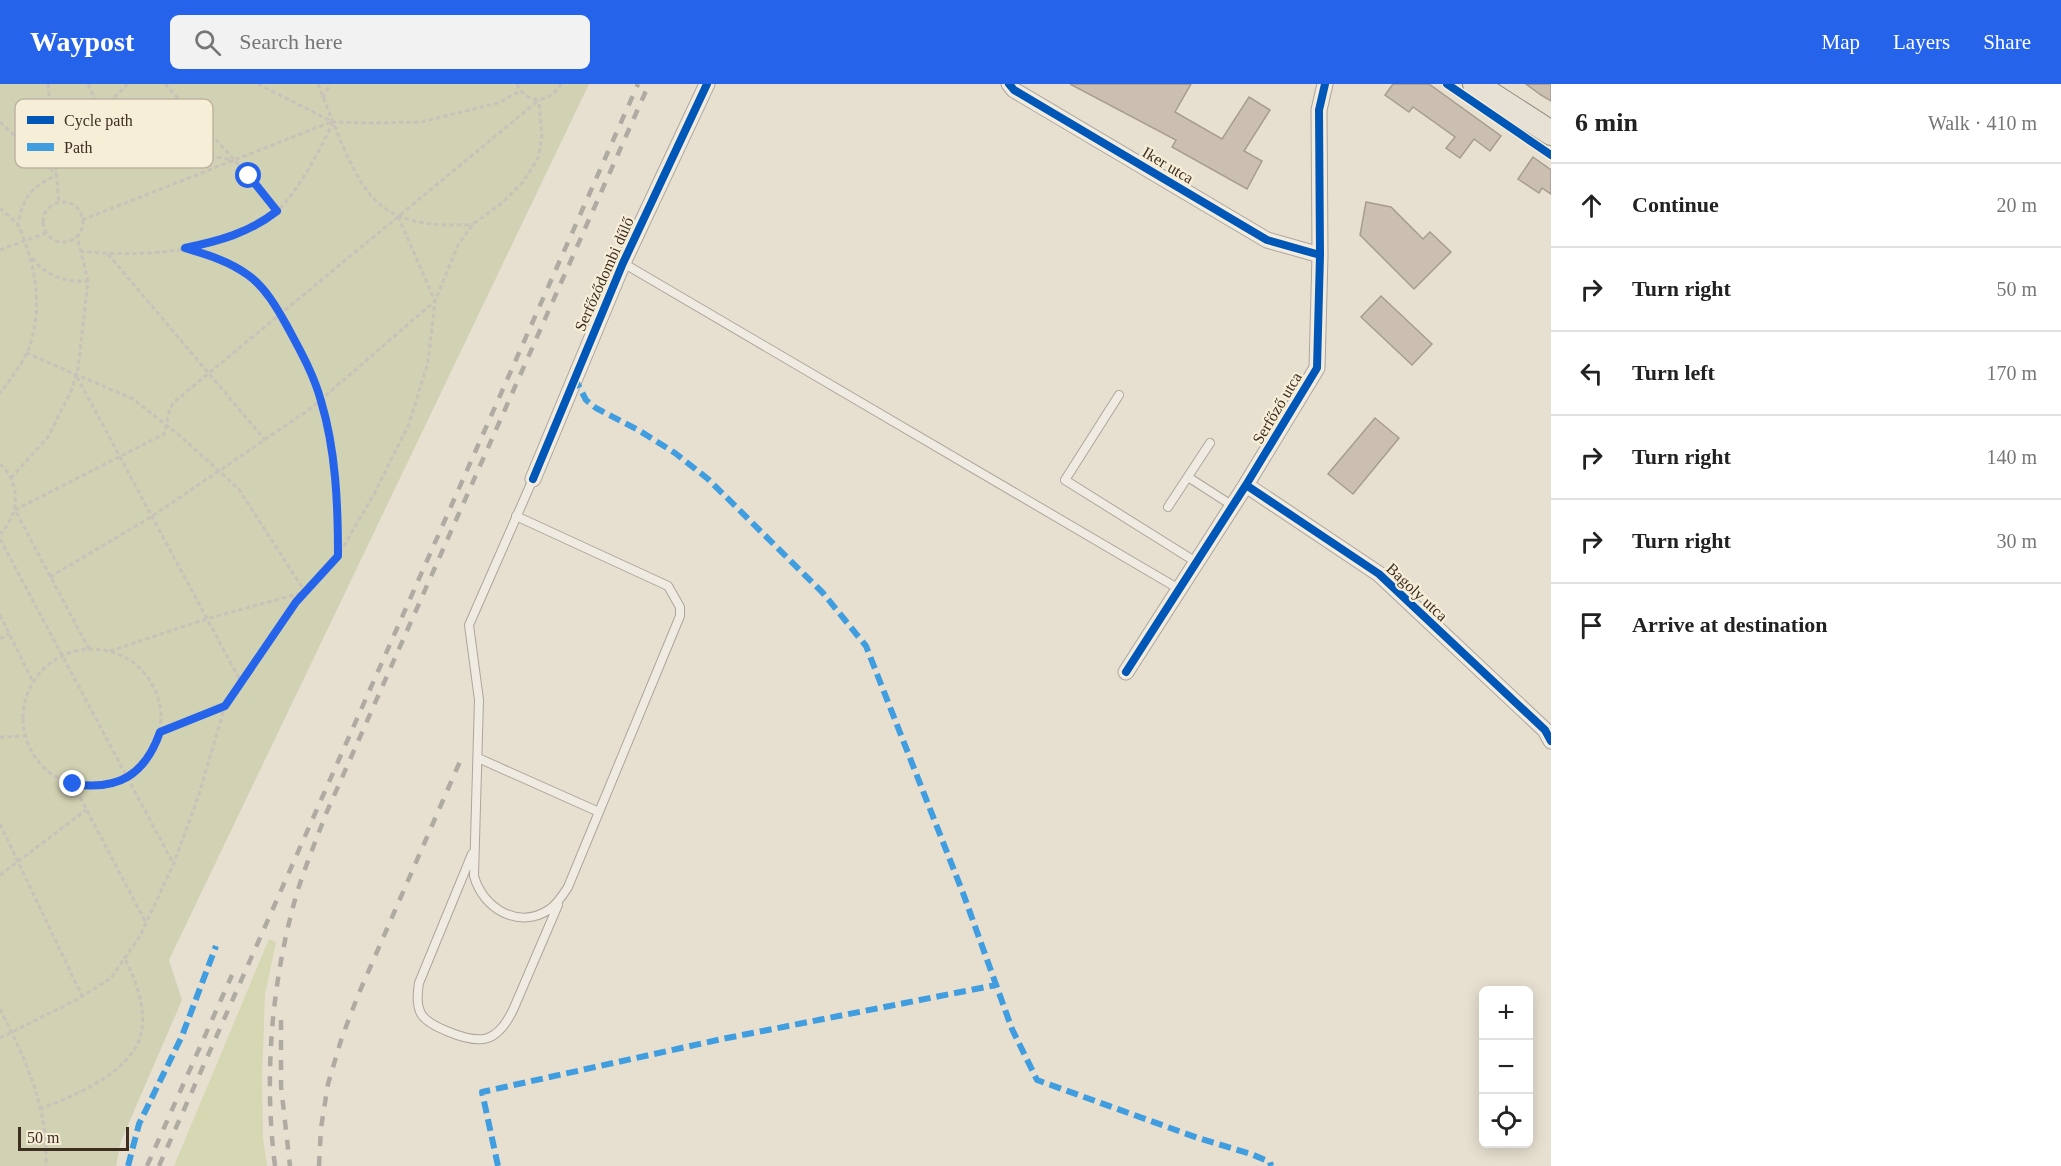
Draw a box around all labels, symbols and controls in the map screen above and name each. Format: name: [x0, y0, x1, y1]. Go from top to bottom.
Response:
search box: [170, 15, 590, 69]
text: Waypost: [30, 26, 134, 57]
icon: search: [191, 26, 224, 59]
text: Search here: [239, 29, 342, 54]
text: Map: [1822, 30, 1860, 54]
text: Layers: [1893, 30, 1950, 54]
text: Share: [1983, 30, 2031, 54]
legend: [15, 99, 213, 168]
text: 6 min: [1575, 108, 1638, 137]
text: Cycle path: [64, 112, 133, 130]
text: Walk · 410 m: [1928, 112, 2037, 134]
text: Path: [64, 139, 92, 156]
street label: Iker utca: [1139, 143, 1197, 187]
route start: [235, 162, 261, 188]
icon: ahead: [1575, 189, 1608, 222]
text: Continue: [1632, 192, 1719, 217]
text: 20 m: [1996, 194, 2037, 216]
street label: Serfőződombi dűlő: [571, 214, 637, 334]
icon: right: [1575, 273, 1608, 306]
text: Turn right: [1632, 276, 1731, 301]
text: 50 m: [1996, 278, 2037, 300]
icon: left: [1575, 357, 1608, 390]
text: Turn left: [1632, 360, 1715, 385]
text: 170 m: [1986, 362, 2037, 384]
street label: Serfőző utca: [1249, 369, 1305, 447]
icon: right: [1575, 441, 1608, 474]
text: Turn right: [1632, 444, 1731, 469]
text: 140 m: [1986, 446, 2037, 468]
icon: right: [1575, 525, 1608, 558]
text: Turn right: [1632, 528, 1731, 553]
text: 30 m: [1996, 530, 2037, 552]
street label: Bagoly utca: [1382, 560, 1451, 625]
icon: arrive: [1575, 609, 1608, 642]
text: Arrive at destination: [1632, 612, 1828, 637]
route end: [59, 770, 85, 796]
map controls: [1479, 986, 1533, 1148]
button: +: [1479, 986, 1533, 1040]
button: −: [1479, 1040, 1533, 1094]
button: locate: [1479, 1094, 1533, 1148]
scale bar: [18, 1124, 129, 1152]
text: 50 m: [27, 1129, 59, 1146]

